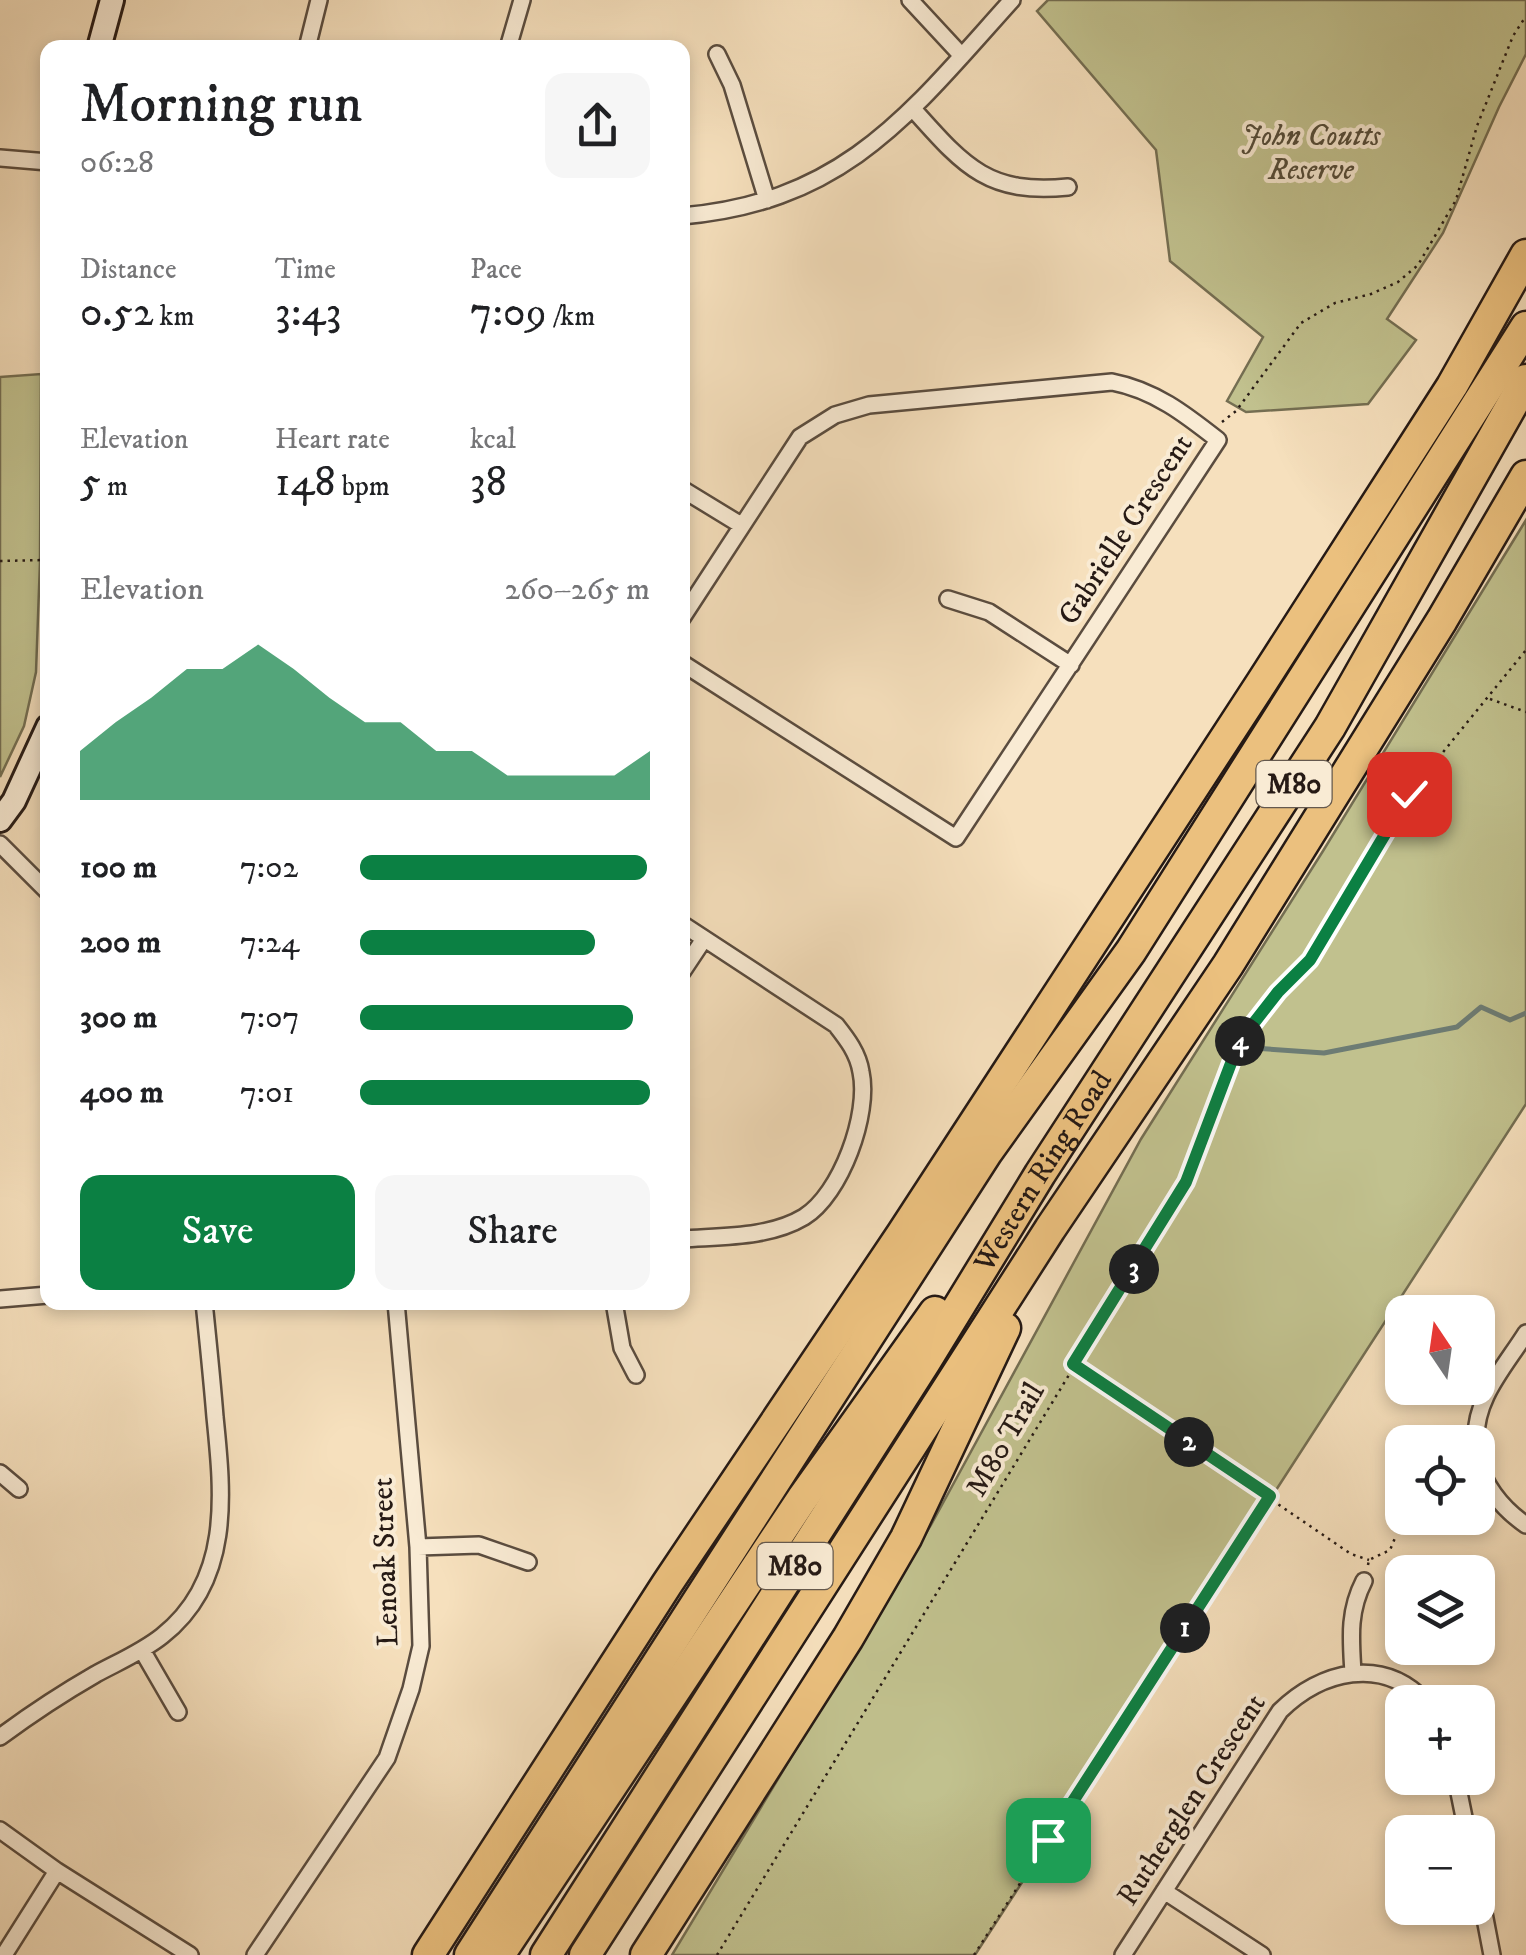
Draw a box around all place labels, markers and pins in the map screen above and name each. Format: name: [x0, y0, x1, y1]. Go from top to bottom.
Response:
pin: [1367, 752, 1452, 837]
pin: 4: [1215, 1016, 1265, 1066]
pin: 3: [1109, 1244, 1159, 1294]
pin: 2: [1164, 1417, 1214, 1467]
pin: 1: [1160, 1603, 1210, 1653]
pin: [1006, 1798, 1091, 1883]

